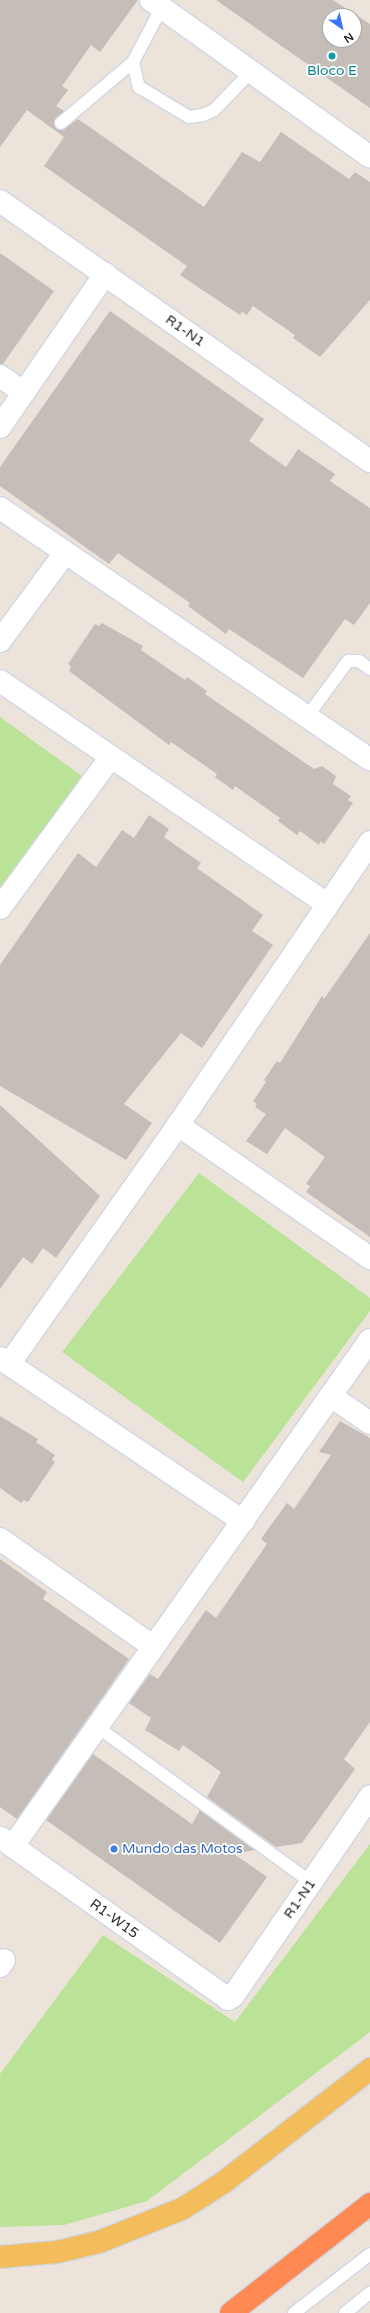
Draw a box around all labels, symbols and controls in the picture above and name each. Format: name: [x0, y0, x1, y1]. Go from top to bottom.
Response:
north arrow: [322, 8, 362, 48]
text: N: [341, 30, 356, 45]
marker: Bloco E: [327, 51, 337, 61]
place label: Bloco E: [307, 63, 357, 79]
street label: R1-N1: [162, 311, 208, 351]
place label: Mundo das Motos: [122, 1841, 243, 1857]
marker: Mundo das Motos: [109, 1844, 119, 1854]
street label: R1-N1: [280, 1876, 320, 1922]
street label: R1-W15: [86, 1896, 142, 1942]

